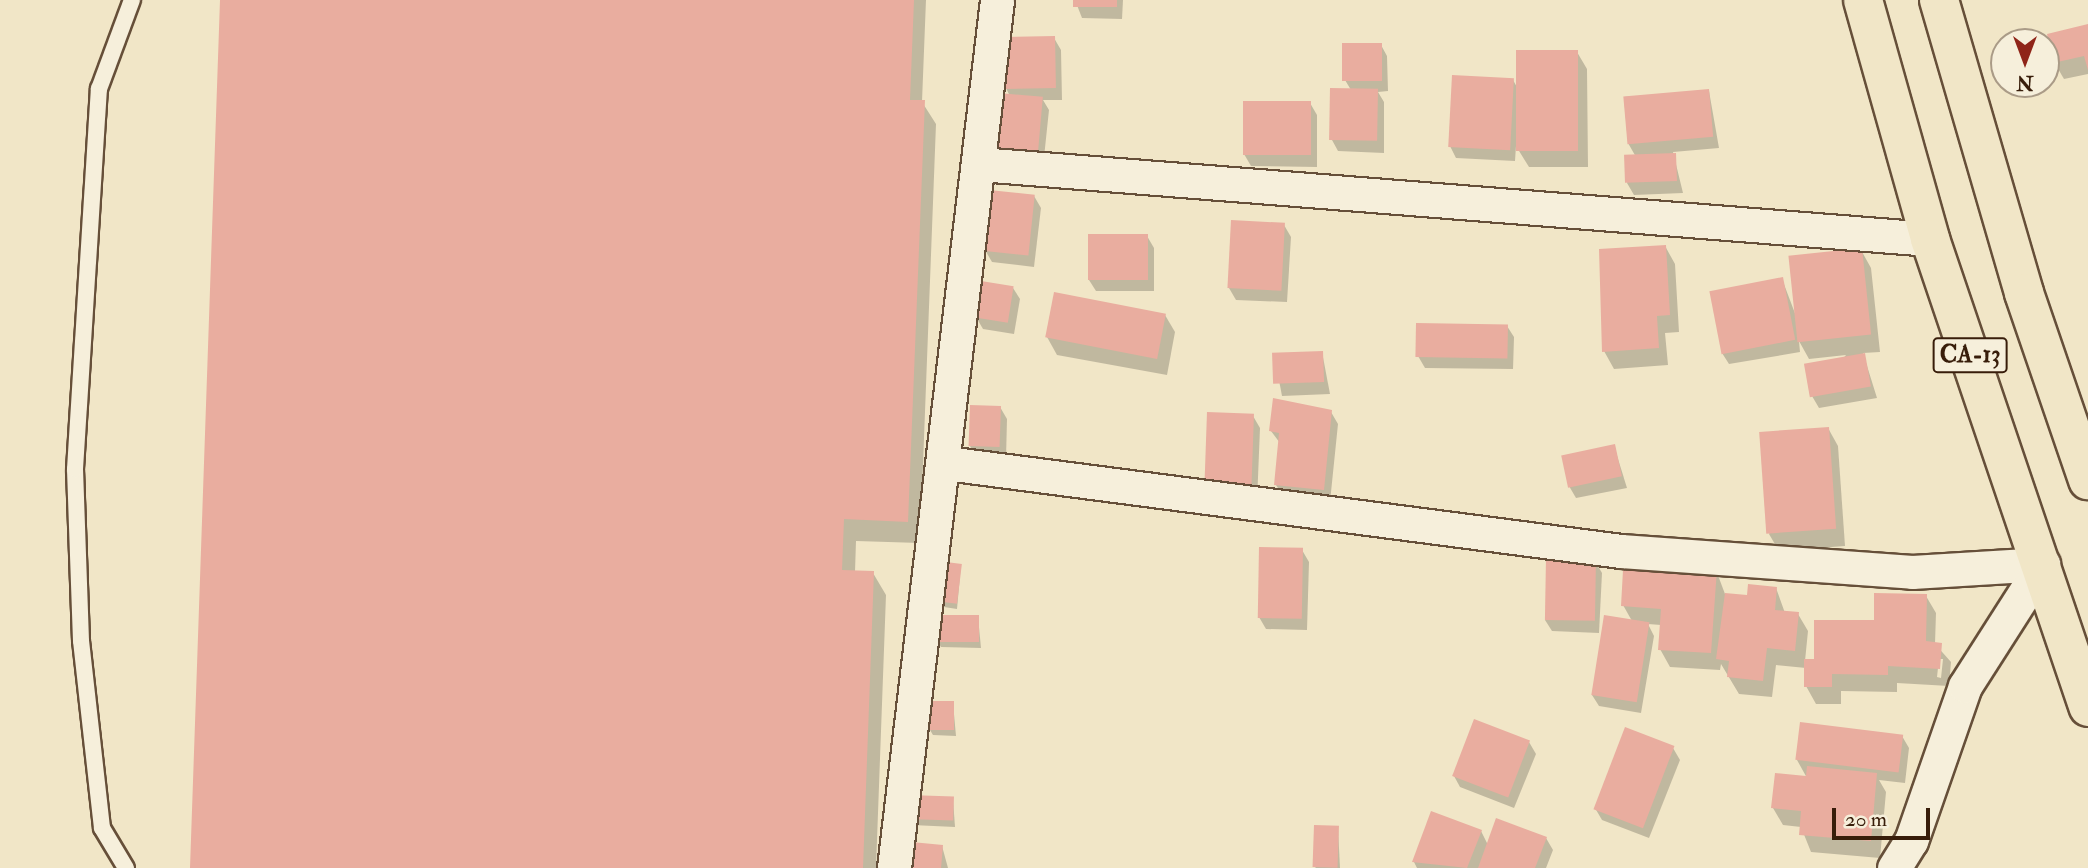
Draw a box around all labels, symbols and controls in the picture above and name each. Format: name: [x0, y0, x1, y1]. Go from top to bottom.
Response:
north arrow: [1990, 28, 2060, 98]
text: N: [2017, 70, 2034, 94]
road number: CA-13: [1932, 334, 2008, 376]
scale bar: [1836, 794, 1934, 838]
text: 20 m: [1845, 806, 1887, 833]

